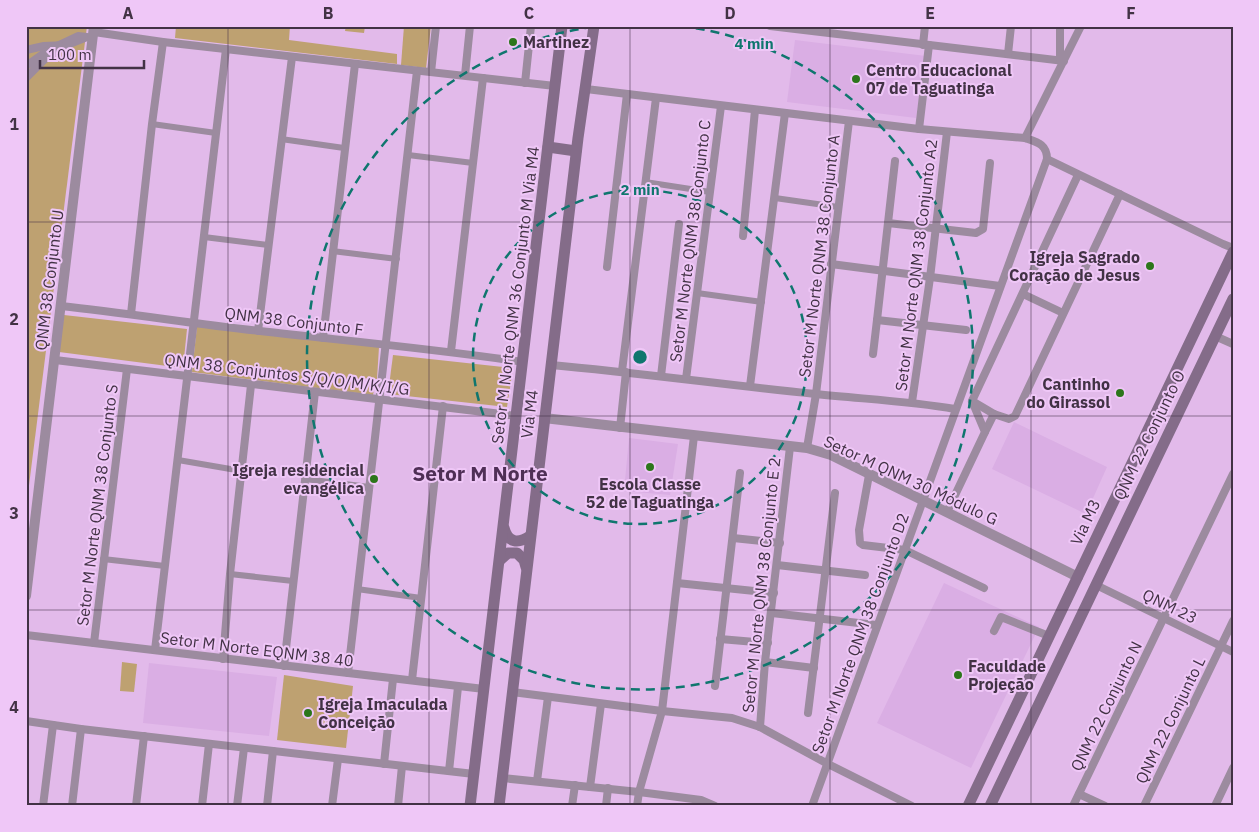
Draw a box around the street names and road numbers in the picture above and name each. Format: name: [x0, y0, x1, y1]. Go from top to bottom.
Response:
street label: Setor M Norte QNM 38 Conjunto C: [665, 119, 715, 363]
street label: Setor M Norte QNM 38 Conjunto A: [794, 133, 844, 379]
street label: Setor M Norte QNM 38 Conjunto A2: [891, 138, 941, 392]
street label: Setor M Norte QNM 36 Conjunto M Via M4: [487, 145, 543, 445]
street label: QNM 38 Conjunto U: [30, 208, 68, 352]
street label: QNM 38 Conjunto F: [223, 303, 365, 339]
street label: QNM 38 Conjuntos S/Q/O/M/K/I/G: [163, 349, 411, 399]
street label: QNM 22 Conjunto O: [1109, 367, 1189, 503]
street label: Setor M Norte QNM 38 Conjunto S: [72, 383, 122, 627]
street label: Via M4: [517, 389, 541, 439]
street label: Setor M QNM 30 Módulo G: [821, 431, 1001, 529]
street label: Setor M Norte QNM 38 Conjunto E 2: [738, 456, 784, 714]
street label: Via M3: [1066, 496, 1104, 548]
street label: Setor M Norte QNM 38 Conjunto D2: [807, 510, 913, 756]
street label: QNM 23: [1139, 584, 1201, 628]
street label: Setor M Norte EQNM 38 40: [159, 627, 355, 671]
street label: QNM 22 Conjunto N: [1066, 638, 1146, 774]
street label: QNM 22 Conjunto L: [1131, 653, 1209, 787]

